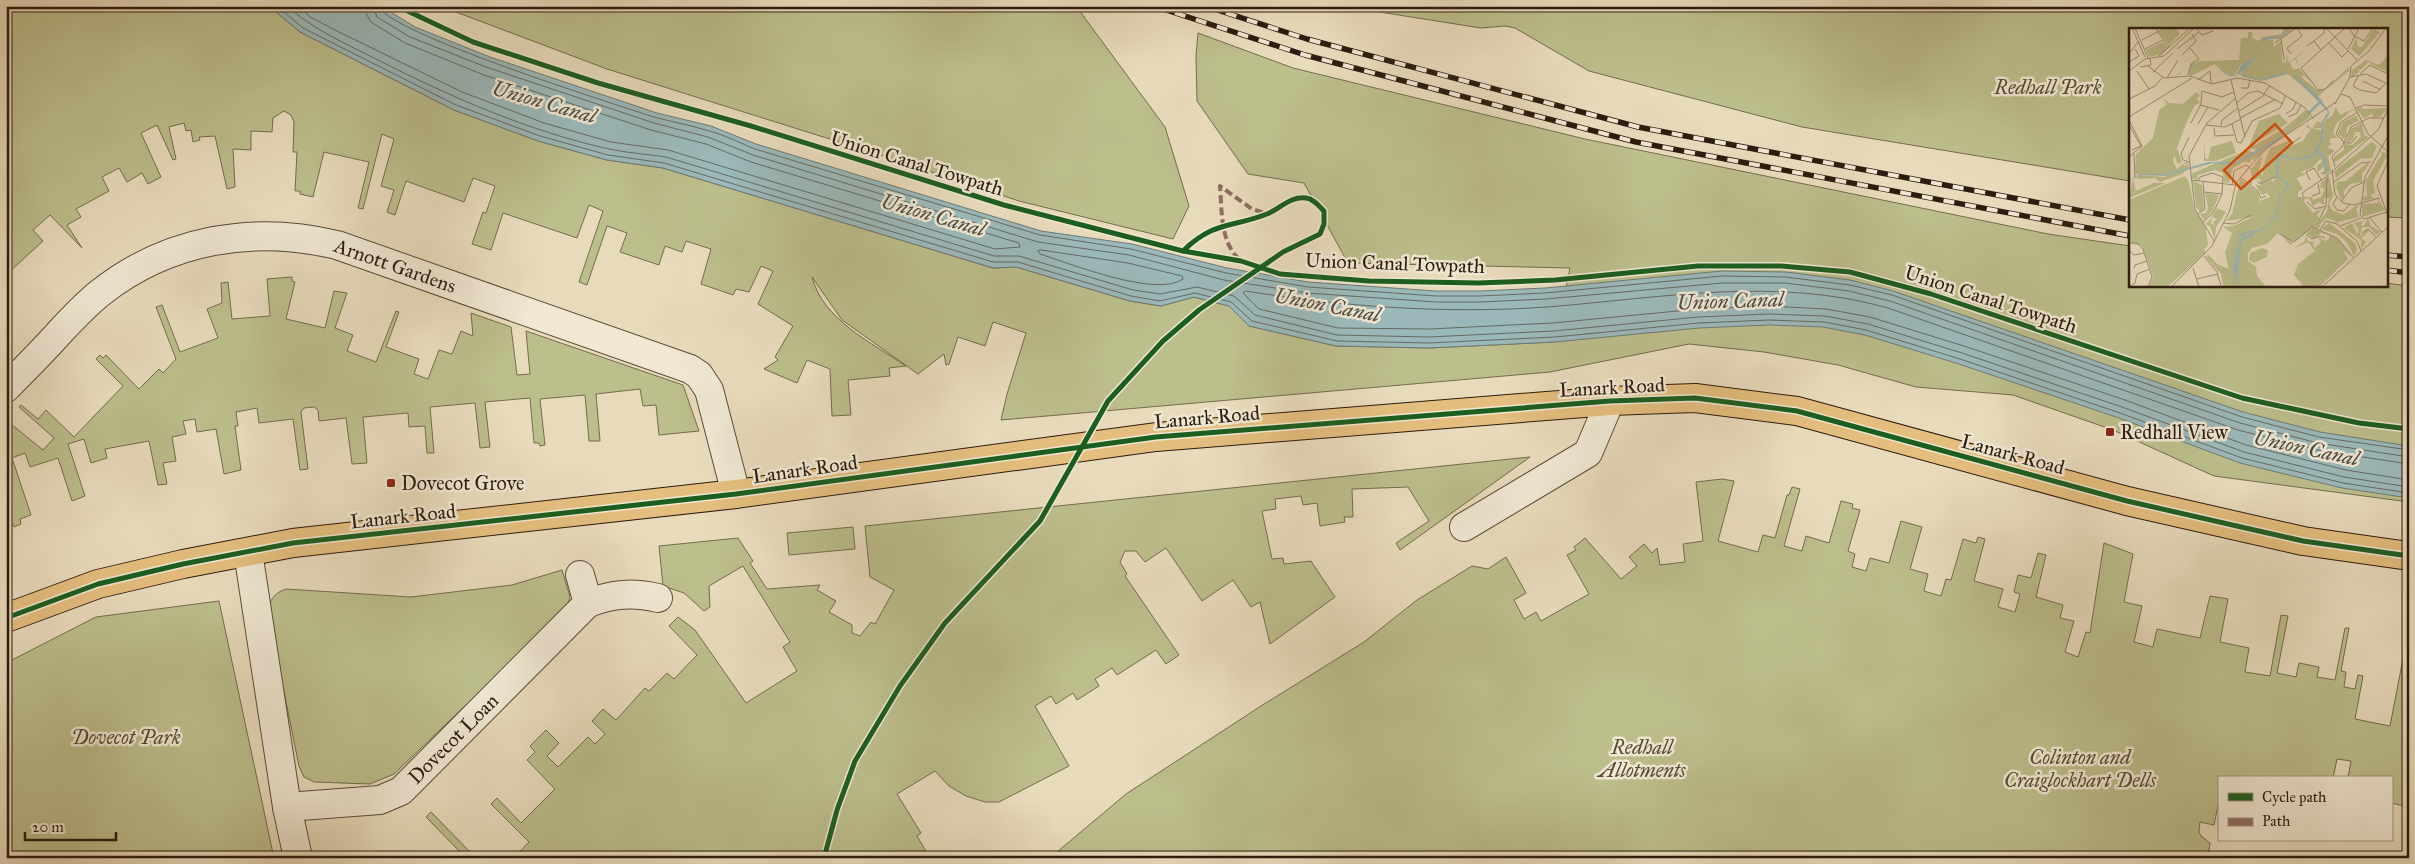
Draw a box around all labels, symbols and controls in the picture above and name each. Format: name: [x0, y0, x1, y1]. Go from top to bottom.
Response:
inset map: [2129, 28, 2388, 286]
water label: Union Canal: [489, 75, 601, 130]
park label: Redhall Park: [1993, 75, 2102, 99]
street label: Union Canal Towpath: [827, 125, 1007, 201]
water label: Union Canal: [878, 188, 990, 243]
street label: Arnott Gardens: [330, 233, 459, 298]
street label: Union Canal Towpath: [1305, 248, 1485, 278]
street label: Union Canal Towpath: [1902, 260, 2080, 338]
water label: Union Canal: [1272, 282, 1384, 328]
water label: Union Canal: [1676, 286, 1786, 316]
street label: Lanark Road: [1558, 372, 1666, 402]
street label: Lanark Road: [1153, 400, 1261, 434]
place label: Redhall View: [2120, 420, 2229, 444]
water label: Union Canal: [2251, 424, 2363, 472]
marker: Redhall View: [2104, 426, 2116, 438]
street label: Lanark Road: [1959, 429, 2067, 479]
street label: Lanark Road: [751, 450, 859, 488]
place label: Dovecot Grove: [401, 471, 524, 495]
marker: Dovecot Grove: [385, 477, 397, 489]
street label: Lanark Road: [349, 499, 457, 533]
street label: Dovecot Loan: [403, 688, 503, 789]
park label: Dovecot Park: [71, 725, 181, 749]
park label: Redhall Allotments: [1596, 735, 1687, 782]
park label: Colinton and Craiglockhart Dells: [2004, 745, 2157, 792]
legend: [2218, 776, 2392, 842]
text: Cycle path: [2262, 788, 2327, 806]
scale bar: [25, 809, 116, 841]
text: Path: [2262, 812, 2291, 830]
text: 20 m: [32, 818, 64, 836]

